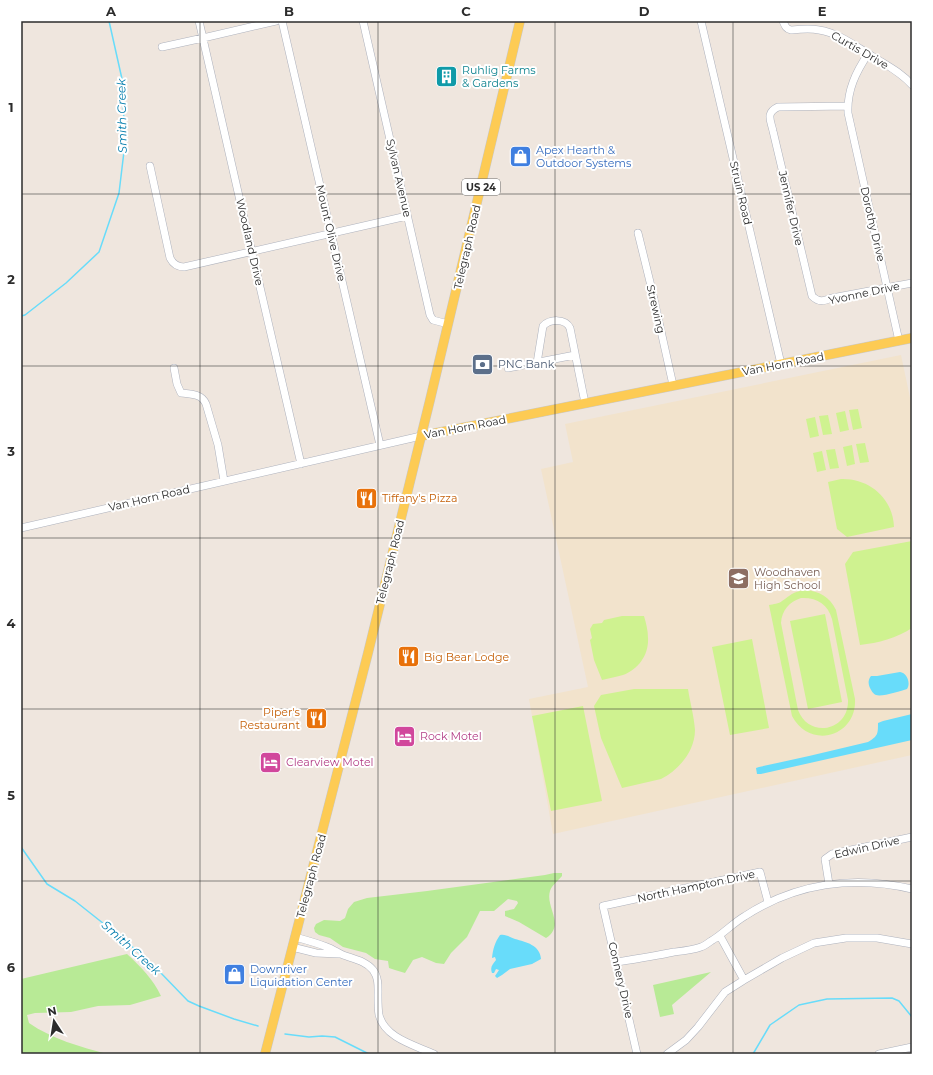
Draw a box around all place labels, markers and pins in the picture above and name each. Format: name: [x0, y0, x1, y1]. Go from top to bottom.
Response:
building icon: Ruhlig Farms & Gardens: [434, 63, 460, 89]
place label: Ruhlig Farms & Gardens: [462, 63, 536, 90]
shop icon: Apex Hearth & Outdoor Systems: [507, 143, 533, 169]
place label: Apex Hearth & Outdoor Systems: [536, 143, 632, 170]
bank icon: PNC Bank: [469, 351, 495, 377]
place label: PNC Bank: [498, 357, 555, 371]
restaurant icon: Tiffany's Pizza: [353, 485, 379, 511]
place label: Tiffany's Pizza: [382, 491, 457, 505]
school or university icon: Woodhaven High School: [725, 565, 751, 591]
place label: Woodhaven High School: [754, 565, 821, 592]
restaurant icon: Big Bear Lodge: [396, 644, 422, 670]
place label: Big Bear Lodge: [424, 650, 510, 664]
place label: Piper's Restaurant: [240, 705, 301, 732]
restaurant icon: Piper's Restaurant: [303, 705, 329, 731]
hotel icon: Rock Motel: [391, 723, 417, 749]
place label: Rock Motel: [420, 729, 482, 743]
hotel icon: Clearview Motel: [258, 749, 284, 775]
place label: Clearview Motel: [286, 755, 374, 769]
shop icon: Downriver Liquidation Center: [221, 962, 247, 988]
place label: Downriver Liquidation Center: [250, 962, 353, 989]

